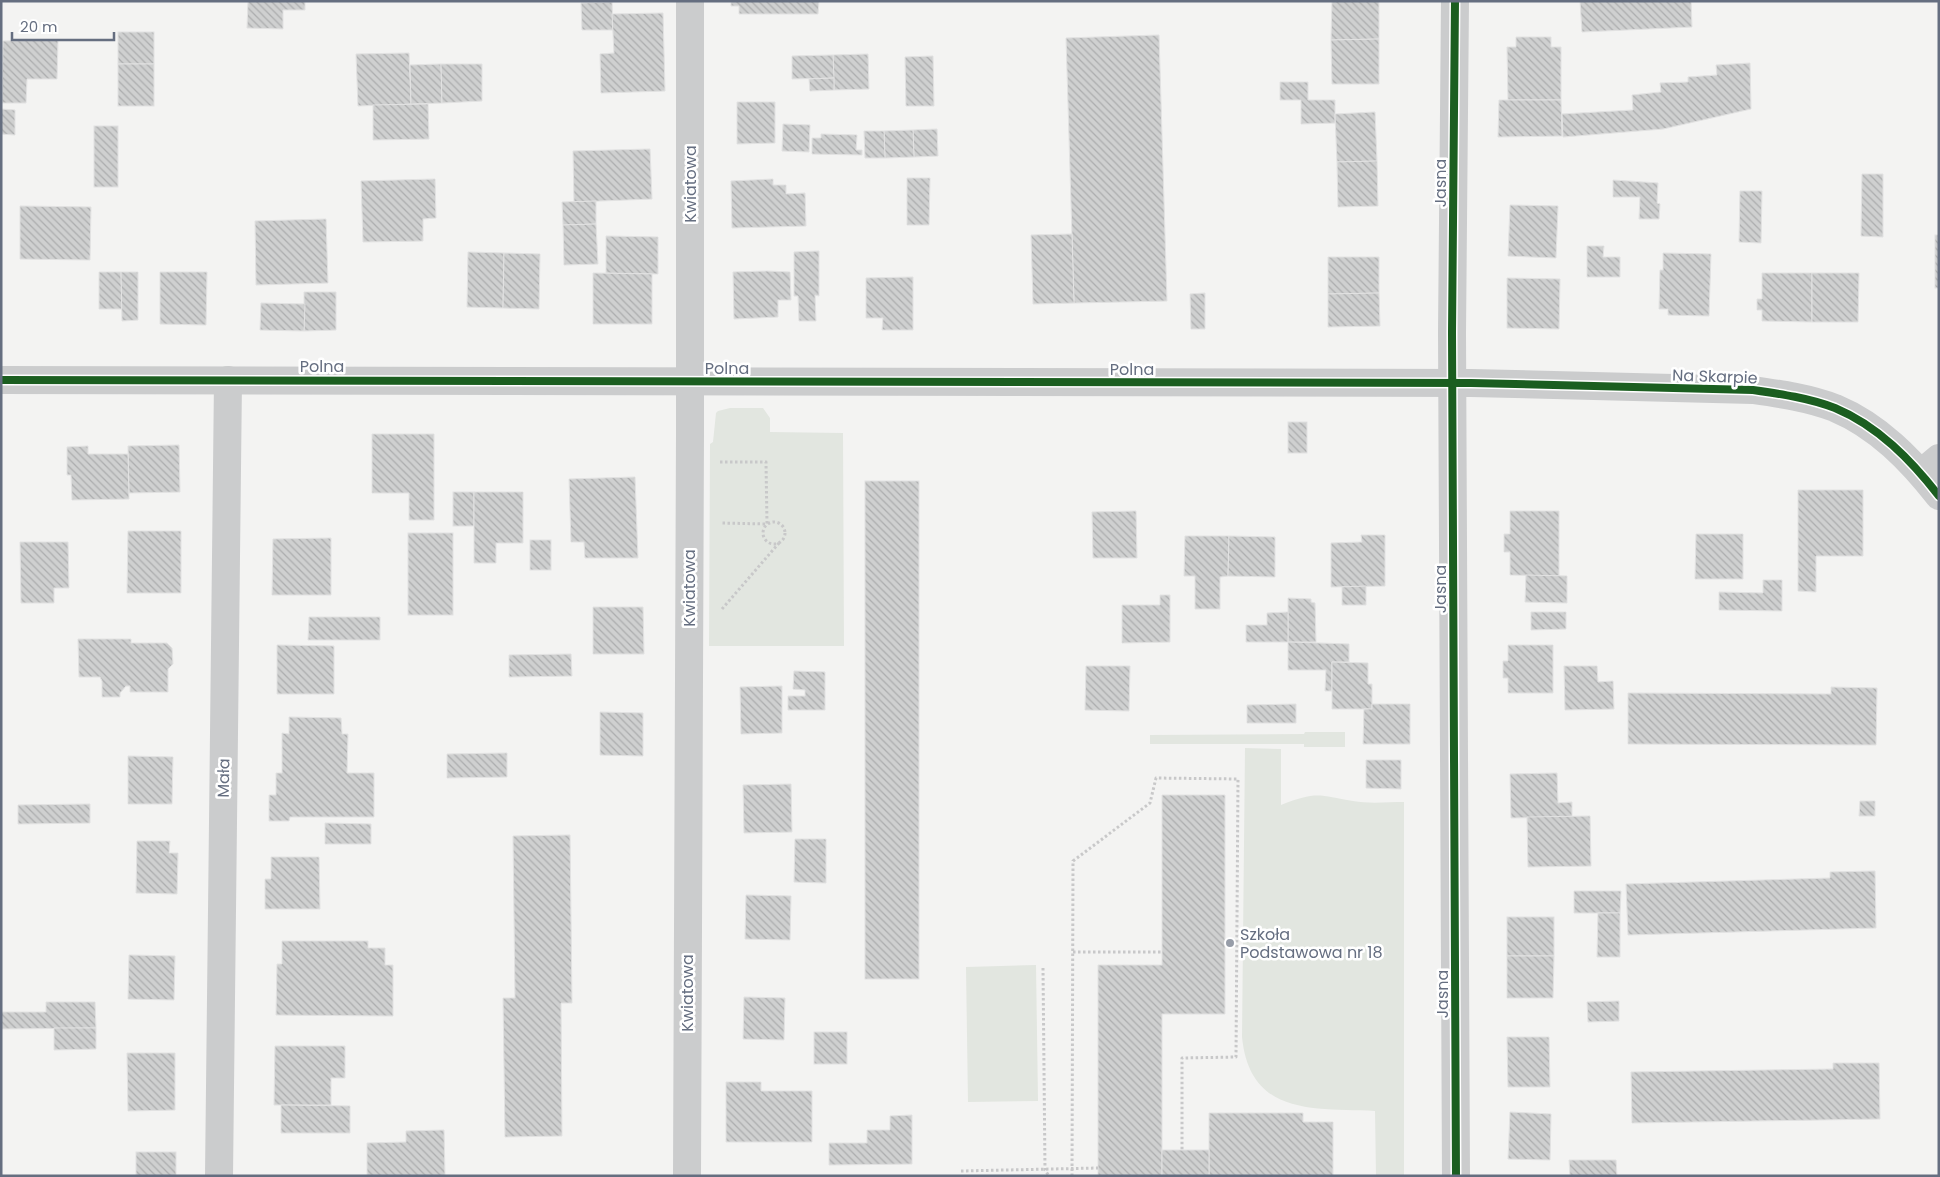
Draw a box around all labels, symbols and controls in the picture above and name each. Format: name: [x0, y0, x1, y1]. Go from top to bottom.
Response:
scale bar: [12, 10, 115, 42]
text: 20 m: [20, 16, 58, 37]
street label: Kwiatowa: [679, 145, 702, 223]
street label: Jasna: [1429, 159, 1452, 207]
street label: Polna: [300, 355, 344, 378]
street label: Polna: [705, 357, 749, 380]
street label: Polna: [1110, 358, 1154, 381]
street label: Na Skarpie: [1672, 364, 1758, 389]
street label: Kwiatowa: [678, 549, 701, 627]
street label: Jasna: [1429, 565, 1452, 613]
street label: Mała: [212, 758, 235, 798]
place label: Szkoła Podstawowa nr 18: [1240, 923, 1383, 964]
marker: Szkoła Podstawowa nr 18: [1224, 937, 1236, 949]
street label: Kwiatowa: [676, 954, 699, 1032]
street label: Jasna: [1431, 970, 1454, 1018]

